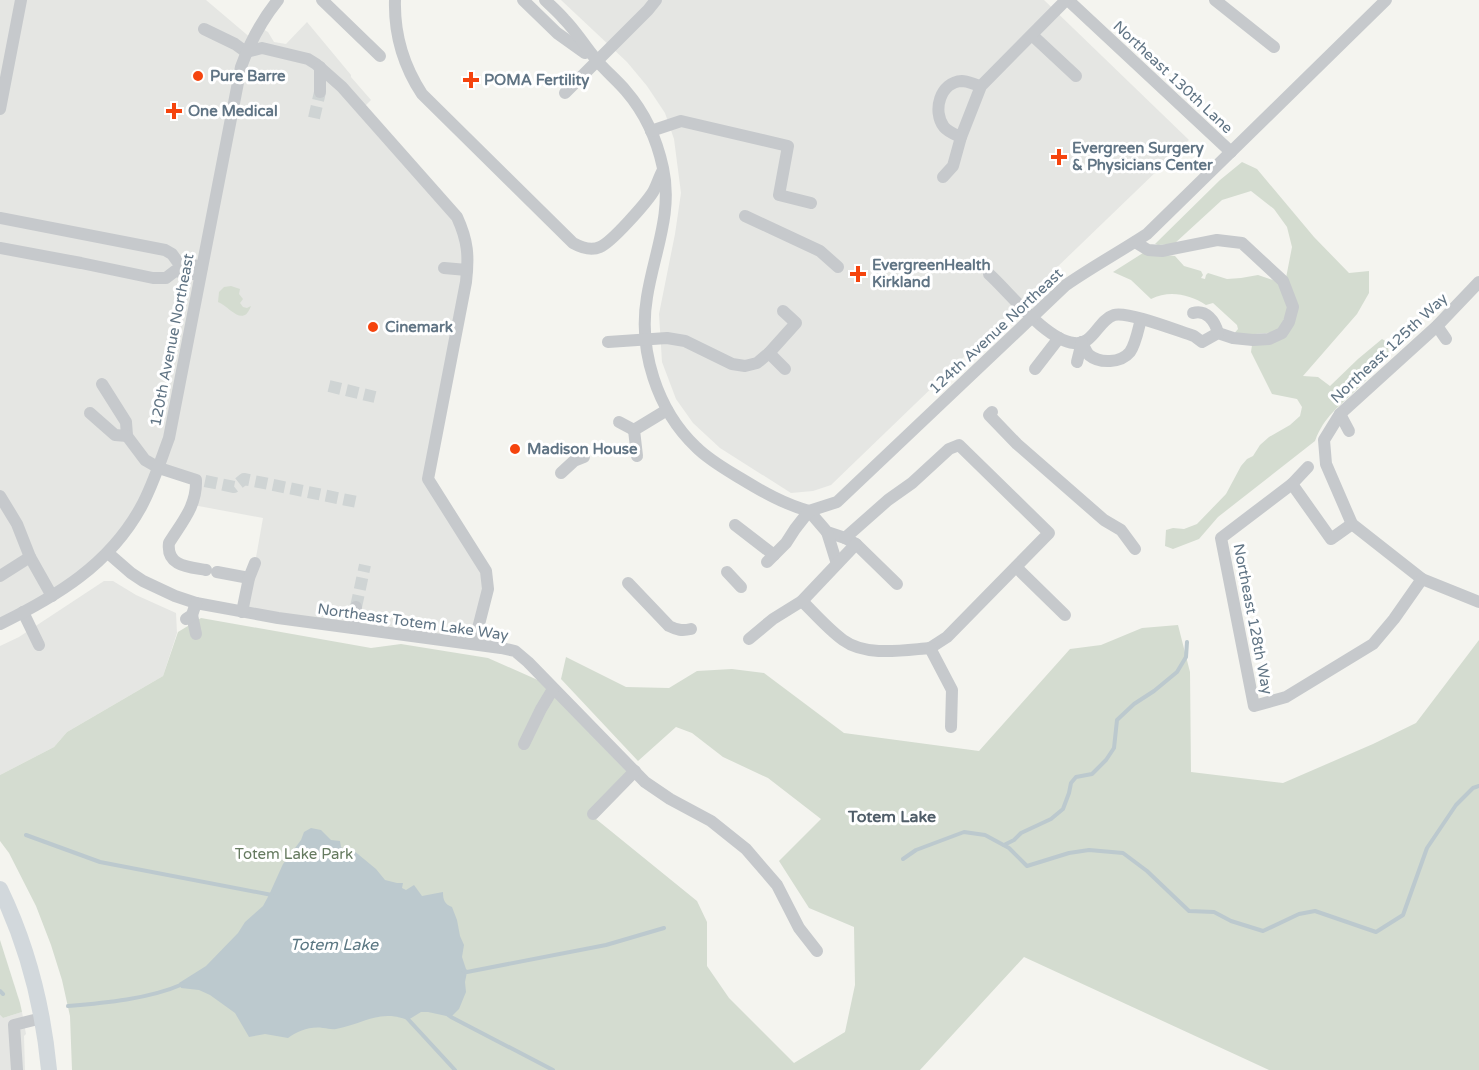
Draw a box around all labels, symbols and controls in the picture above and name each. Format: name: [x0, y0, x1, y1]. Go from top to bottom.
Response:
street label: Northeast 130th Lane: [1109, 17, 1237, 137]
place label: Pure Barre: [210, 67, 286, 85]
marker: Pure Barre: [191, 69, 205, 83]
marker: POMA Fertility: [462, 71, 480, 89]
place label: POMA Fertility: [484, 71, 589, 90]
marker: One Medical: [165, 102, 183, 120]
place label: One Medical: [188, 102, 278, 120]
place label: Evergreen Surgery & Physicians Center: [1072, 139, 1213, 175]
marker: Evergreen Surgery & Physicians Center: [1050, 148, 1068, 166]
street label: 120th Avenue Northeast: [146, 252, 198, 428]
place label: EvergreenHealth Kirkland: [872, 256, 991, 291]
street label: 124th Avenue Northeast: [926, 264, 1067, 398]
marker: EvergreenHealth Kirkland: [849, 265, 867, 283]
street label: Northeast 125th Way: [1327, 289, 1451, 407]
place label: Cinemark: [385, 318, 453, 336]
marker: Cinemark: [366, 320, 380, 334]
place label: Madison House: [527, 440, 638, 458]
marker: Madison House: [508, 442, 522, 456]
street label: Northeast 128th Way: [1230, 542, 1276, 696]
street label: Northeast Totem Lake Way: [316, 600, 510, 644]
district label: Totem Lake: [847, 807, 936, 827]
park label: Totem Lake Park: [235, 845, 353, 863]
water label: Totem Lake: [290, 935, 379, 955]

